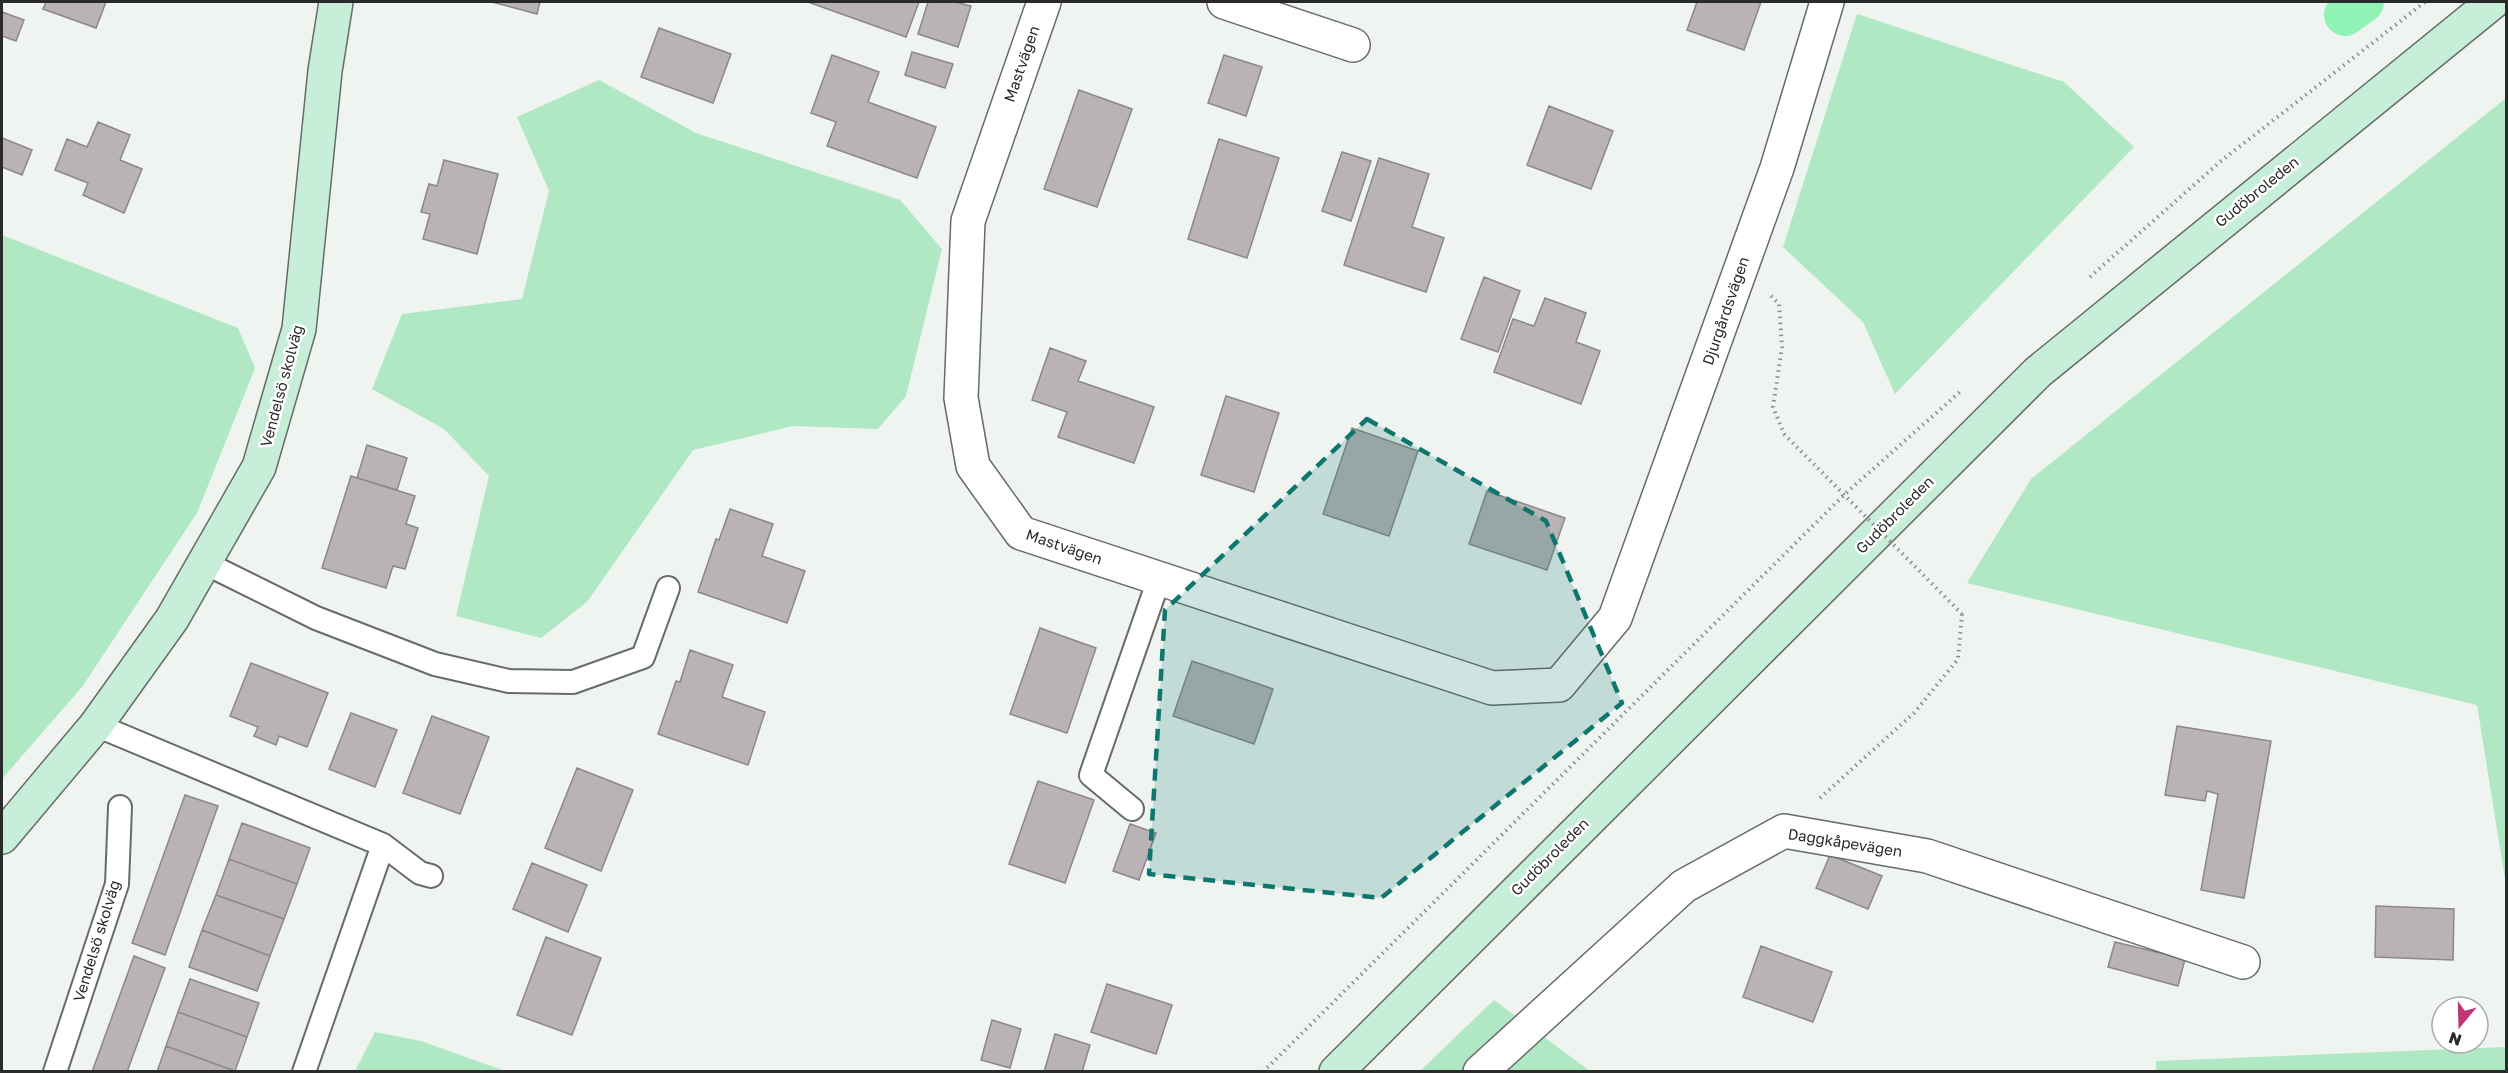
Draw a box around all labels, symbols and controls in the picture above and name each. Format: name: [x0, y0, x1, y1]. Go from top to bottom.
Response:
street label: Mastvägen: [1000, 23, 1042, 104]
street label: Gudöbroleden: [2211, 152, 2302, 230]
street label: Djurgårdsvägen: [1698, 254, 1752, 367]
street label: Vendelsö skolväg: [256, 323, 306, 449]
street label: Gudöbroleden: [1852, 472, 1937, 557]
street label: Mastvägen: [1024, 525, 1105, 567]
street label: Gudöbroleden: [1507, 814, 1592, 899]
street label: Daggkåpevägen: [1787, 824, 1904, 860]
street label: Vendelsö skolväg: [69, 878, 123, 1004]
north arrow: [2430, 995, 2490, 1055]
text: N: [2446, 1028, 2464, 1051]

